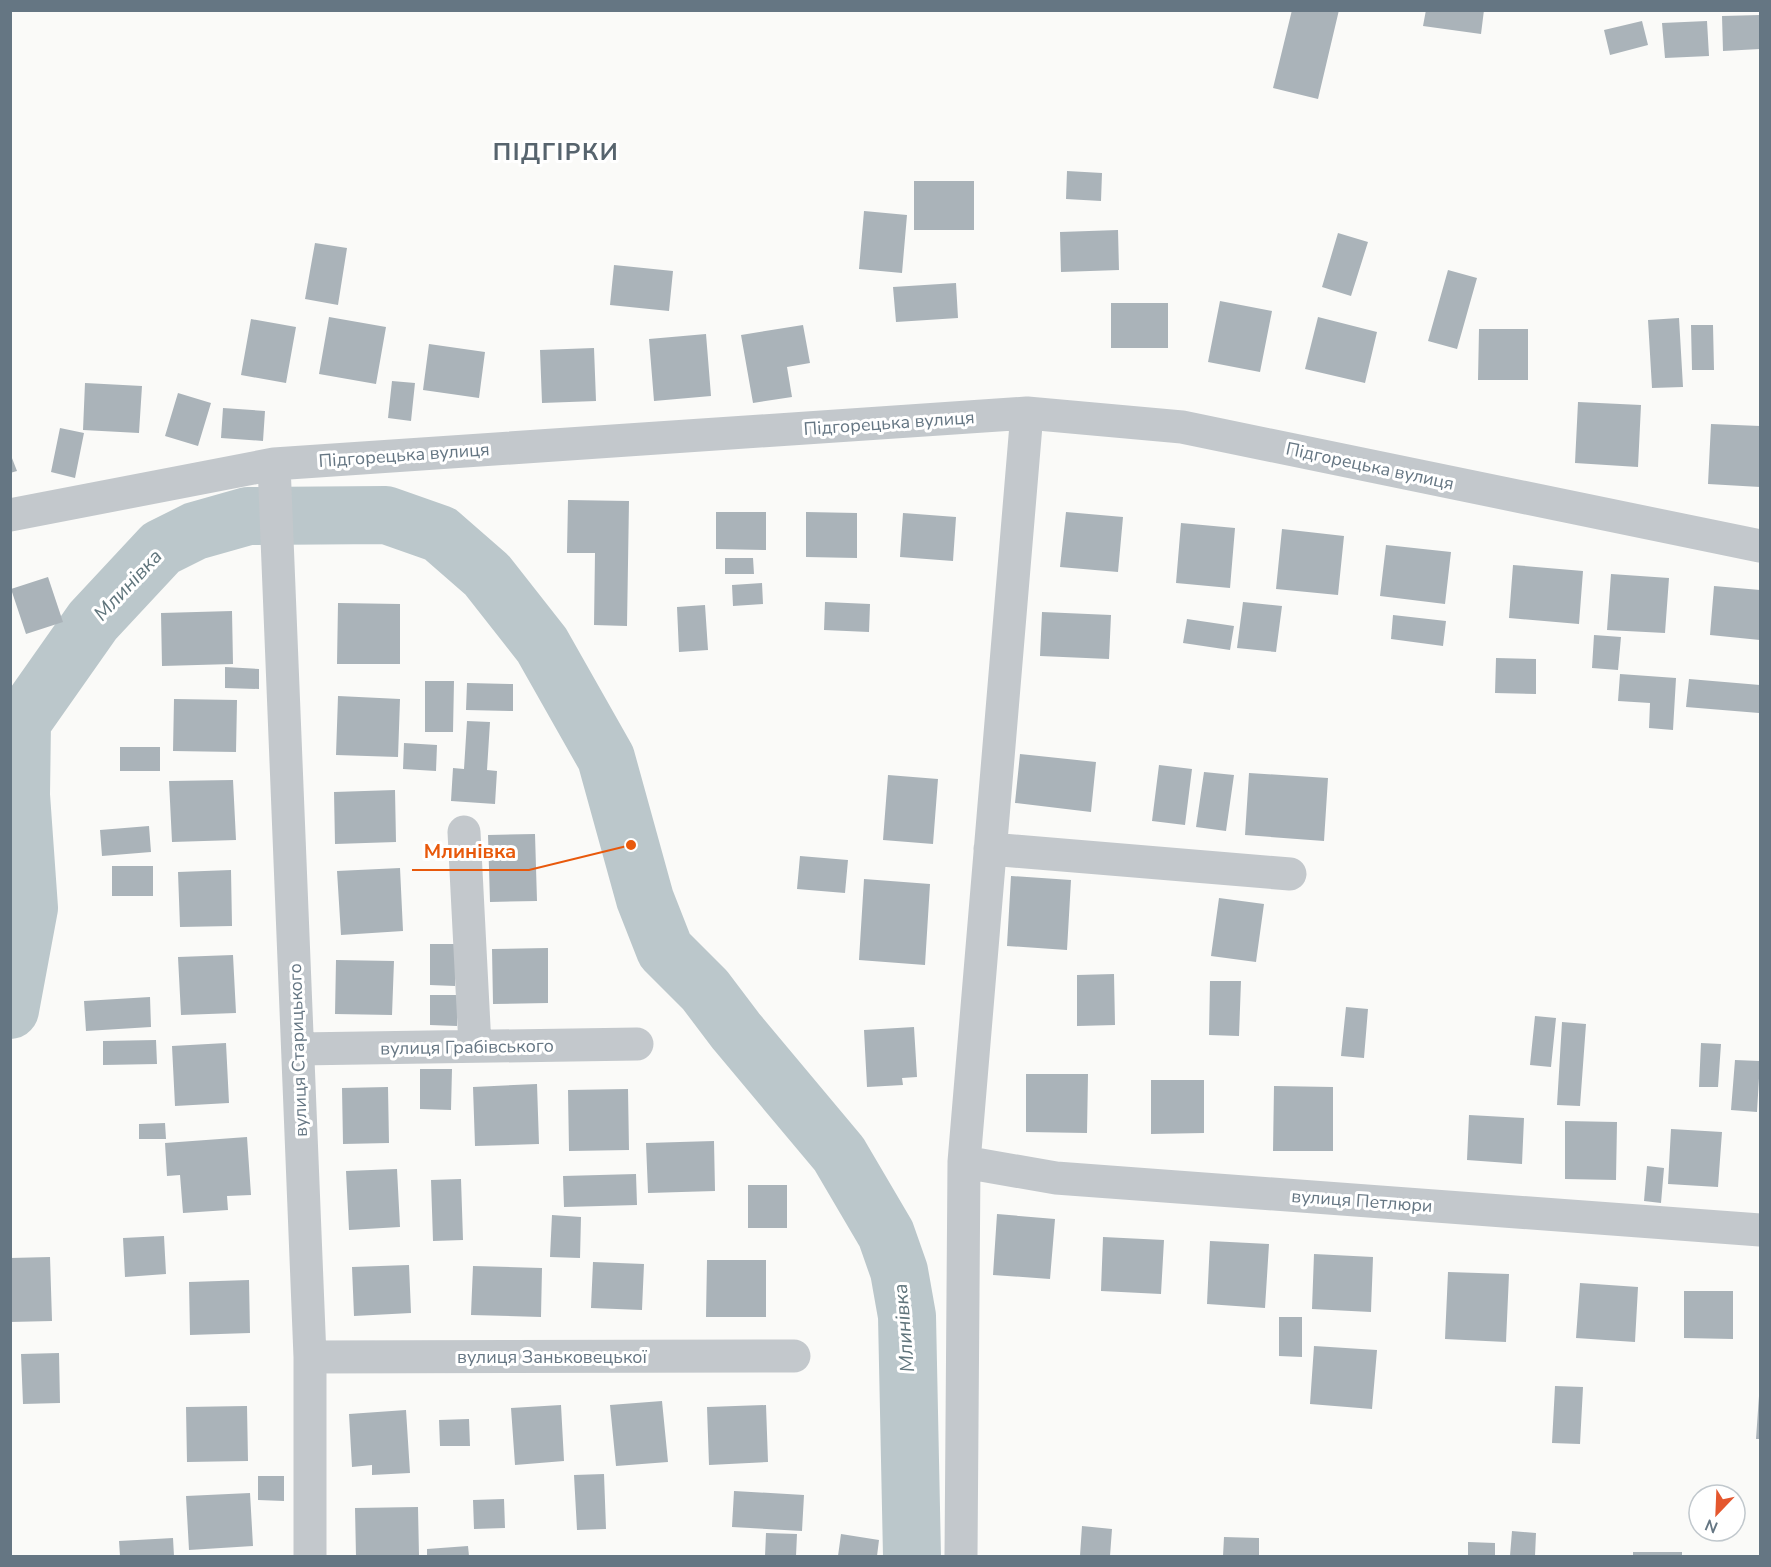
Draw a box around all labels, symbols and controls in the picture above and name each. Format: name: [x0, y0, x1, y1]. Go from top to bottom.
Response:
district label: ПІДГІРКИ: [493, 136, 619, 168]
street label: Підгорецька вулиця: [803, 405, 975, 441]
street label: Підгорецька вулиця: [1284, 436, 1456, 496]
street label: Підгорецька вулиця: [318, 437, 490, 473]
water label: Млинівка: [88, 543, 168, 627]
callout: Млинівка: [412, 832, 529, 870]
text: Млинівка: [424, 838, 516, 865]
street label: вулиця Старицького: [283, 963, 313, 1137]
street label: вулиця Грабівського: [380, 1033, 554, 1061]
street label: вулиця Петлюри: [1291, 1184, 1433, 1218]
water label: Млинівка: [887, 1282, 921, 1374]
street label: вулиця Заньковецької: [457, 1345, 648, 1369]
north arrow: [1687, 1483, 1747, 1543]
text: N: [1702, 1513, 1721, 1538]

